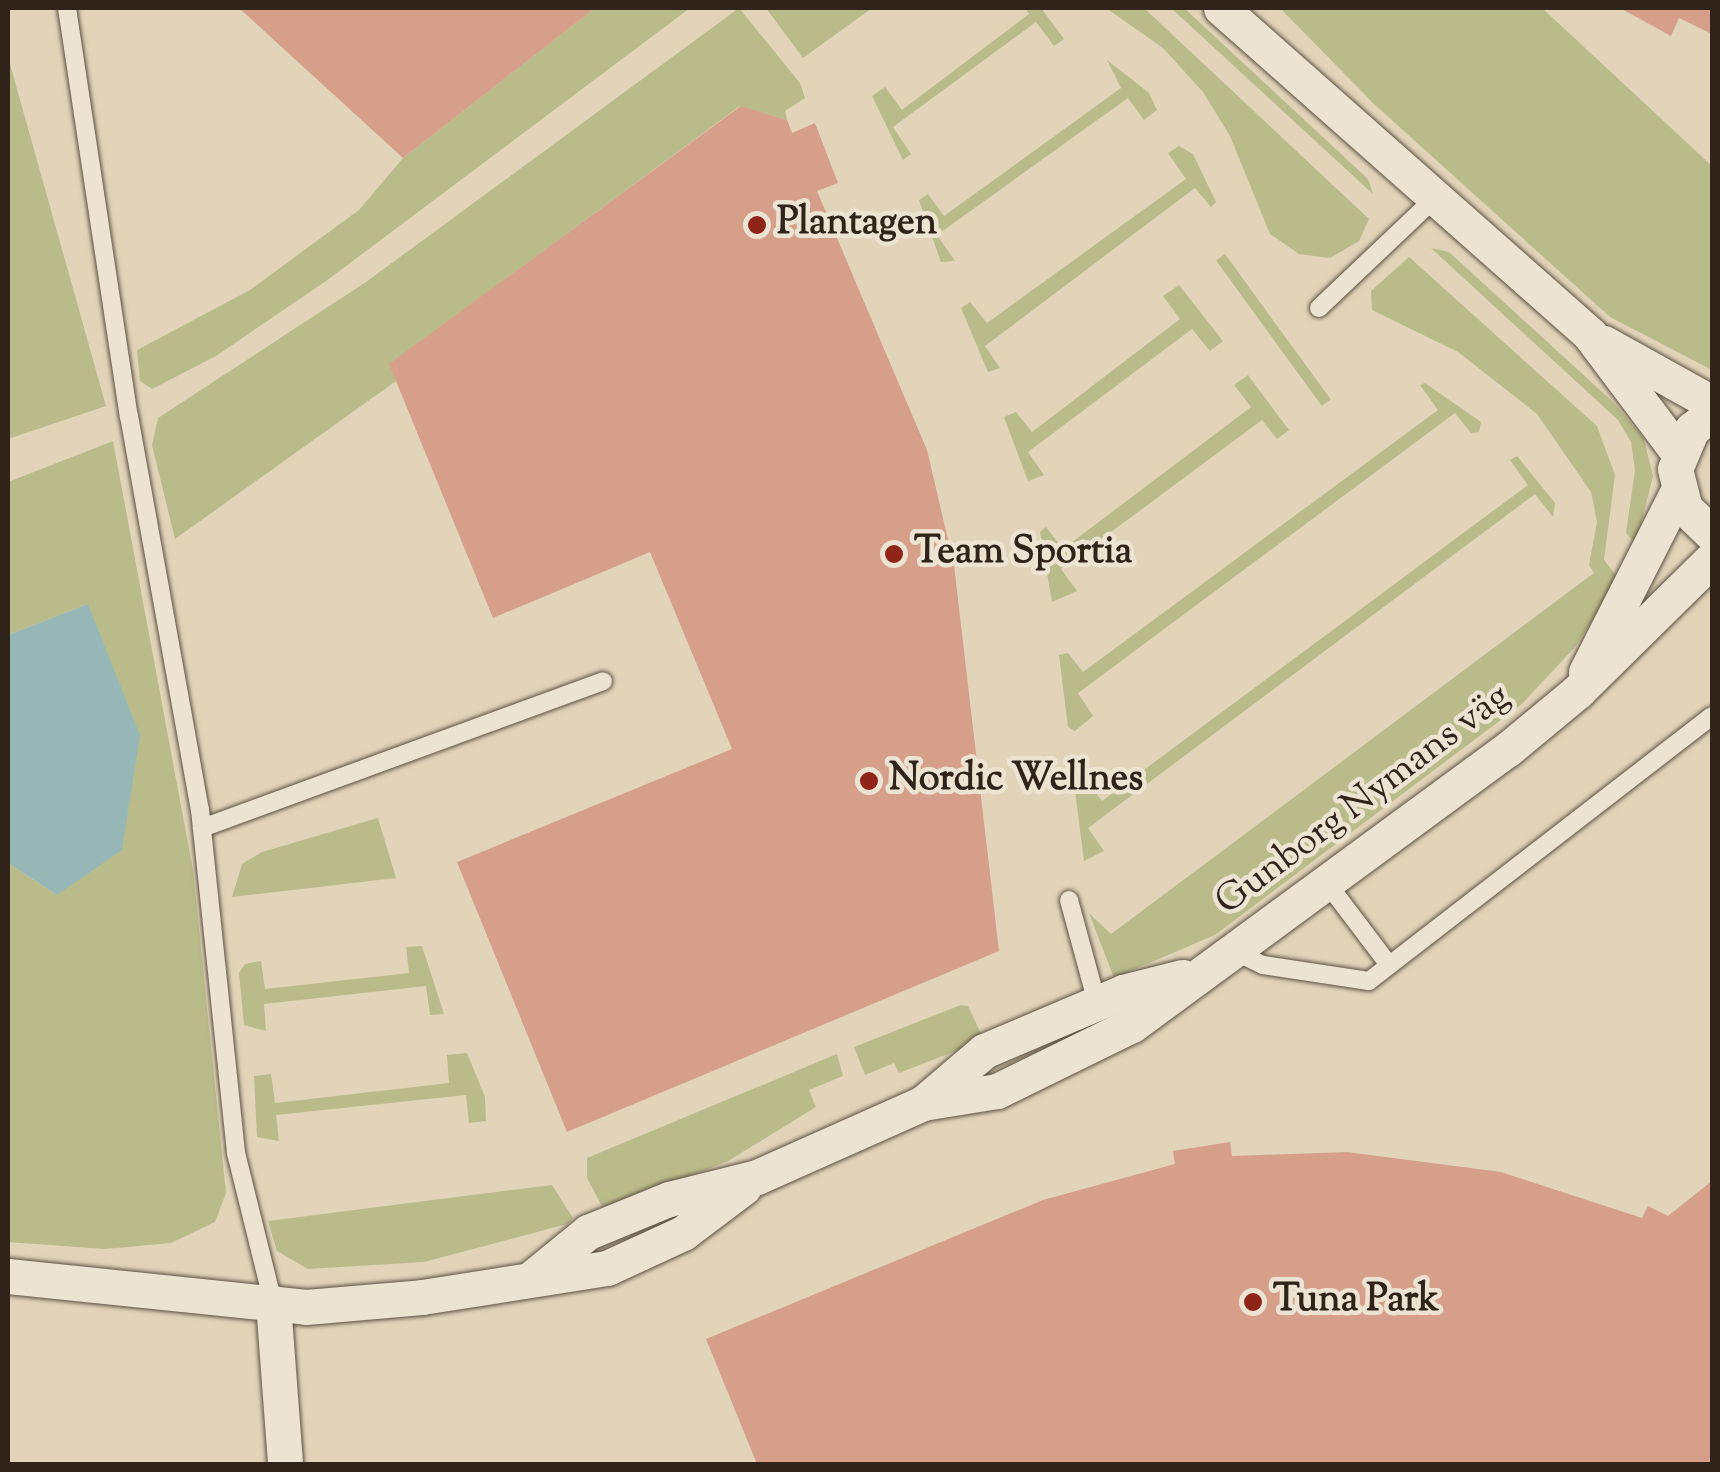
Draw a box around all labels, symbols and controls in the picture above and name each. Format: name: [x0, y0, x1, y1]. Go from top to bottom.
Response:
place label: Plantagen: [777, 202, 937, 248]
marker: Plantagen: [746, 214, 768, 236]
place label: Team Sportia: [914, 531, 1132, 577]
marker: Team Sportia: [883, 543, 905, 565]
street label: Gunborg Nymans väg: [1208, 676, 1520, 926]
place label: Nordic Wellnes: [889, 758, 1143, 804]
marker: Nordic Wellnes: [858, 770, 880, 792]
place label: Tuna Park: [1273, 1279, 1439, 1325]
marker: Tuna Park: [1242, 1291, 1264, 1313]

